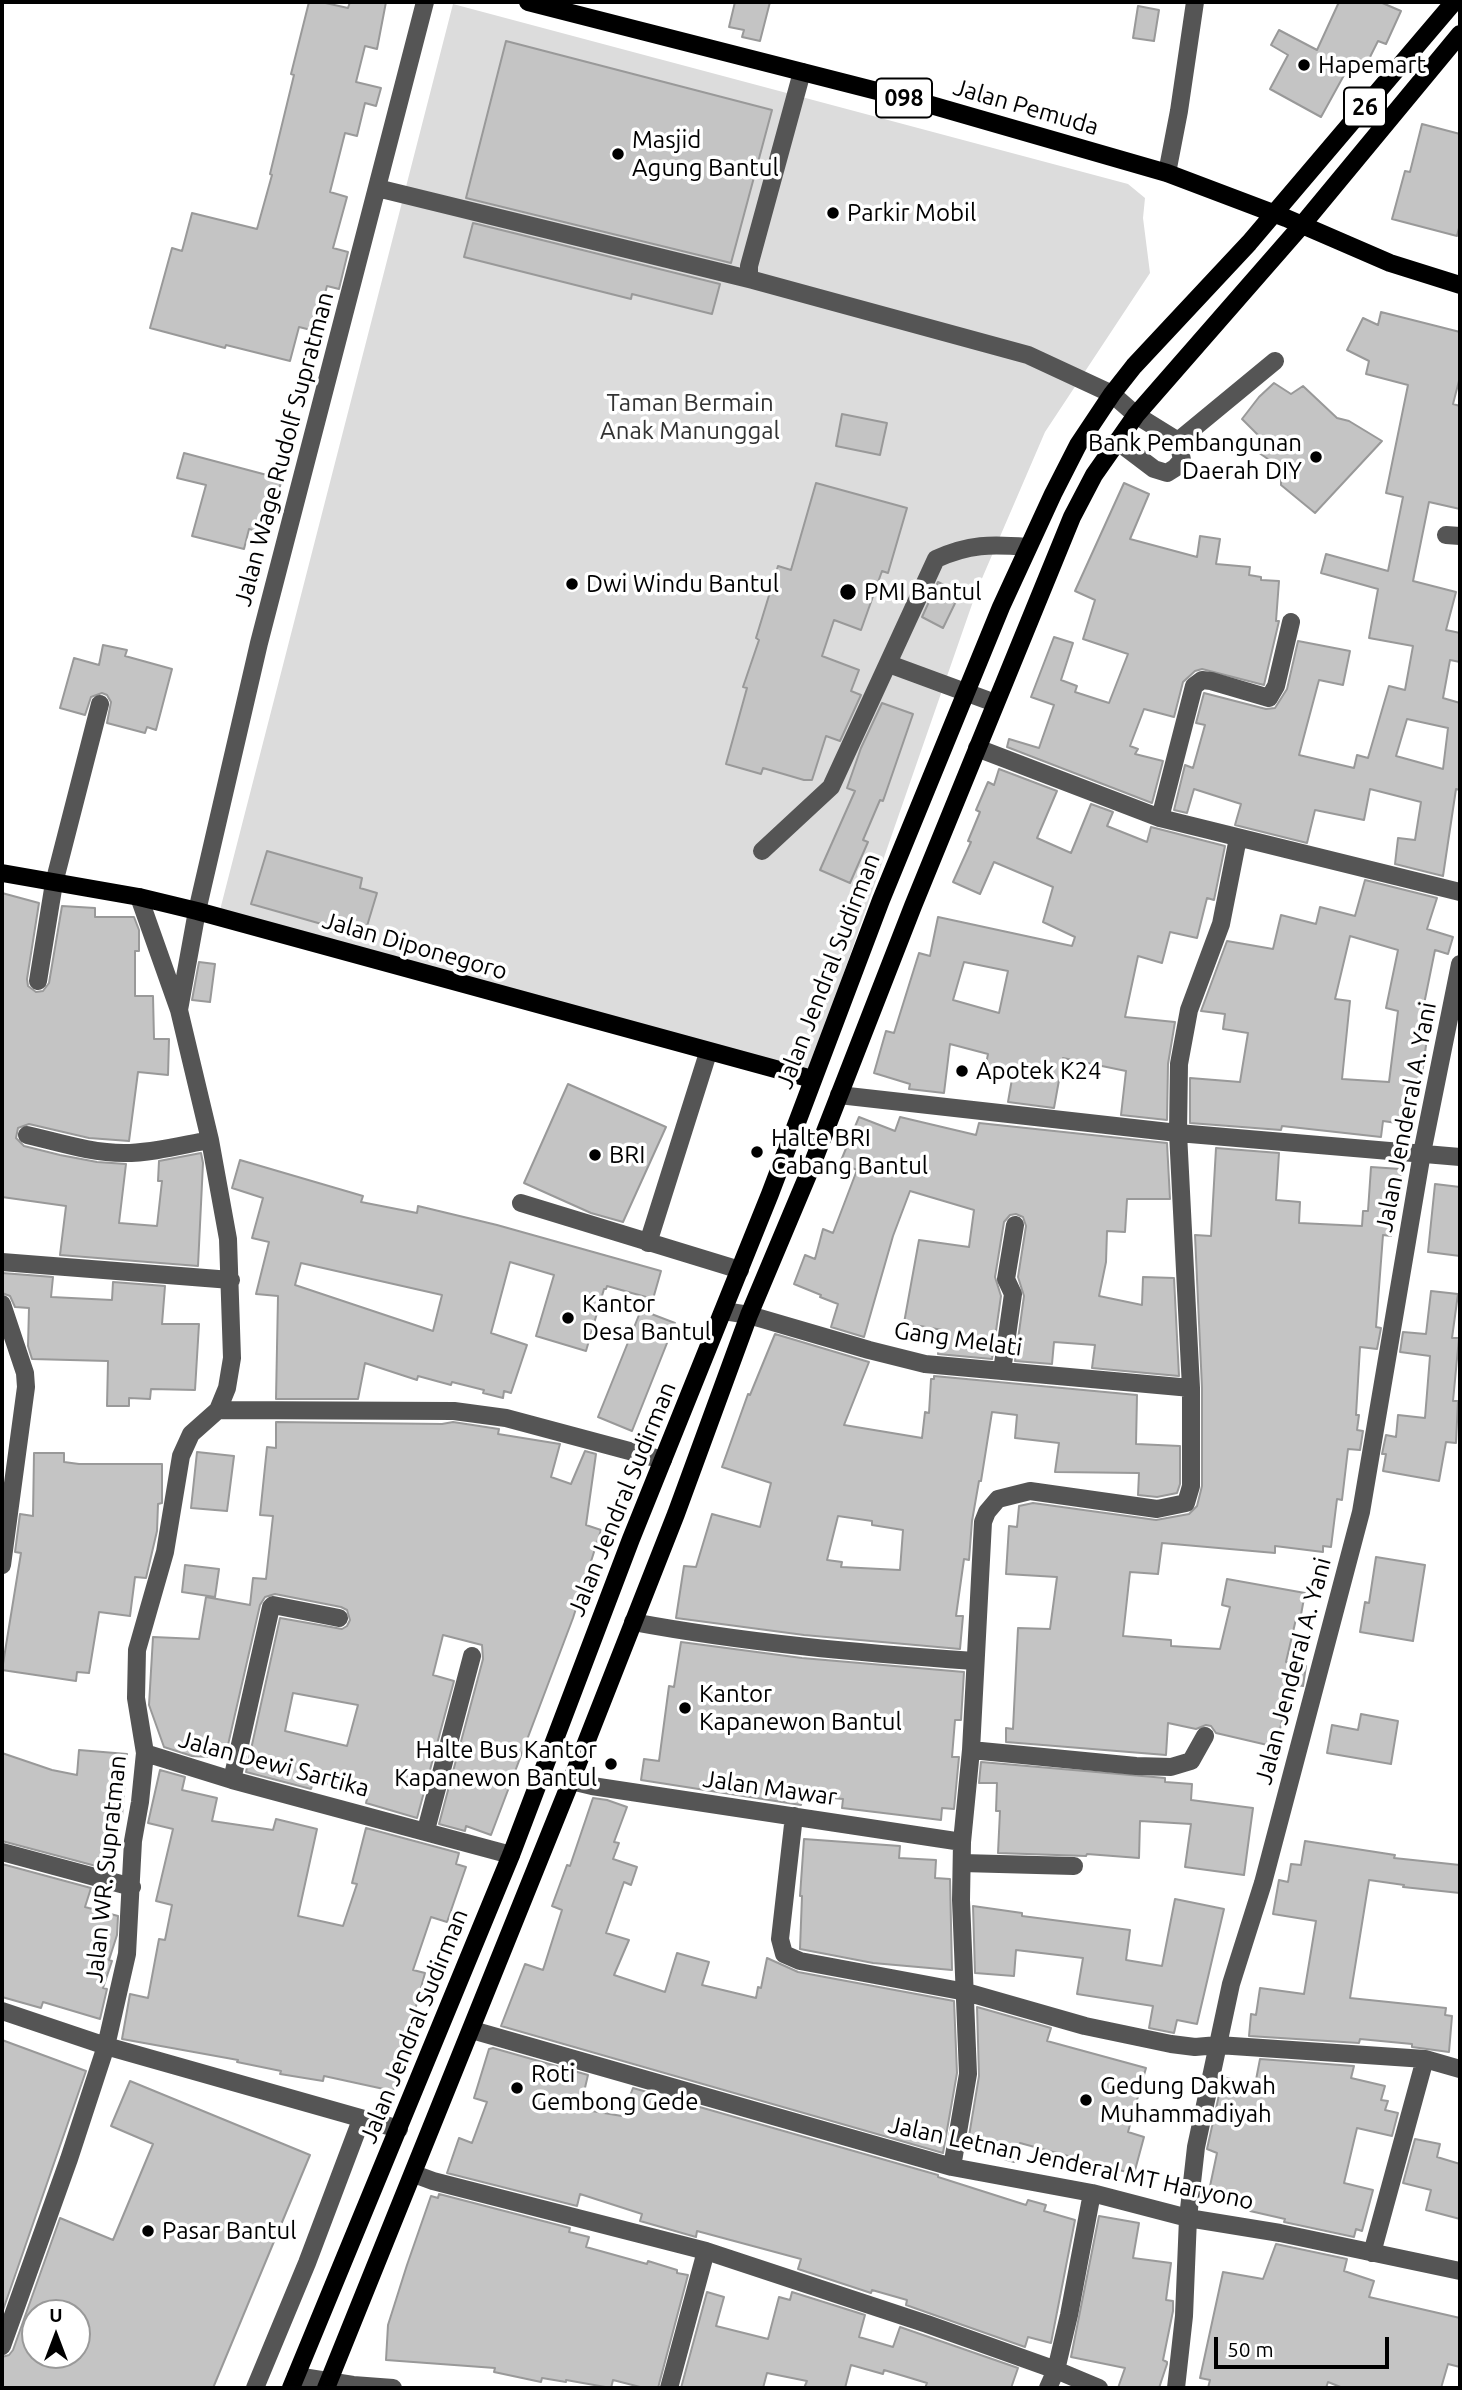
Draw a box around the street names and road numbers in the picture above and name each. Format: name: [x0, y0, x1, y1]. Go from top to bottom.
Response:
street label: Jalan Pemuda: [950, 72, 1102, 142]
road number: 098: [876, 78, 932, 118]
road number: 26: [1344, 88, 1386, 127]
street label: Jalan Wage Rudolf Supratman: [228, 289, 340, 609]
street label: Jalan Jendral Sudirman: [770, 849, 886, 1093]
street label: Jalan Diponegoro: [319, 906, 511, 986]
street label: Jalan Jenderal A. Yani: [1370, 999, 1442, 1235]
street label: Gang Melati: [892, 1316, 1024, 1362]
street label: Jalan Jendral Sudirman: [562, 1378, 682, 1620]
street label: Jalan Jenderal A. Yani: [1249, 1554, 1337, 1788]
street label: Jalan Dewi Sartika: [176, 1725, 372, 1803]
street label: Jalan WR. Supratman: [80, 1754, 132, 1984]
street label: Jalan Mawar: [701, 1764, 839, 1812]
street label: Jalan Jendral Sudirman: [354, 1905, 474, 2147]
street label: Jalan Letnan Jenderal MT Haryono: [886, 2110, 1256, 2216]

